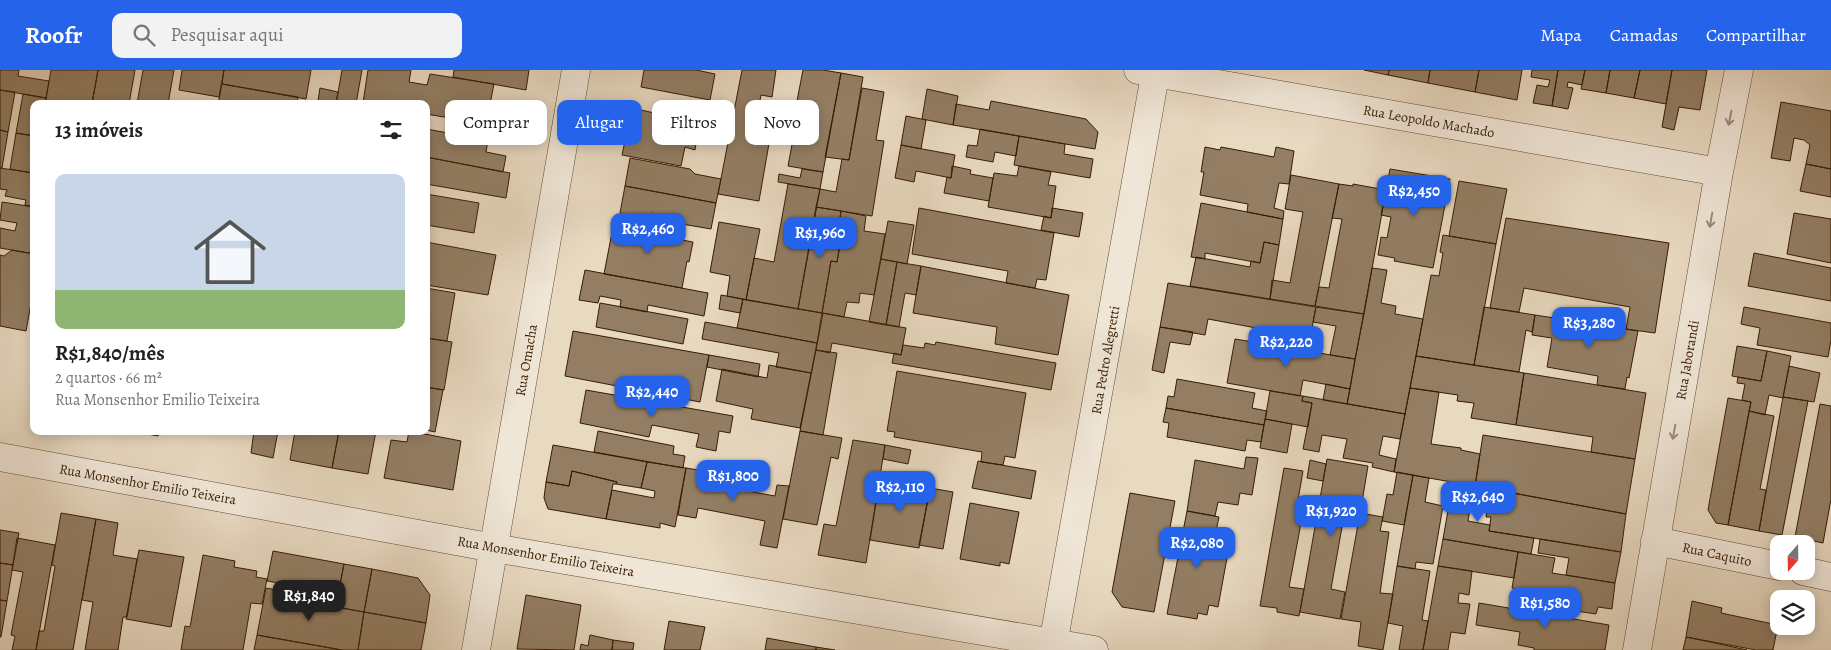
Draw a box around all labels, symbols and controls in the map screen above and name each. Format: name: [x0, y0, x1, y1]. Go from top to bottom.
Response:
search box: [112, 13, 462, 58]
text: Roofr: [25, 19, 82, 51]
icon: search: [130, 21, 158, 49]
text: Pesquisar aqui: [170, 22, 284, 48]
text: Mapa: [1540, 23, 1582, 47]
text: Camadas: [1610, 23, 1678, 47]
text: Compartilhar: [1706, 23, 1806, 47]
chip: Comprar: [445, 100, 547, 145]
chip: Alugar: [557, 100, 642, 145]
chip: Filtros: [652, 100, 735, 145]
chip: Novo: [745, 100, 819, 145]
street label: Rua Leopoldo Machado: [1362, 101, 1496, 142]
one-way arrow: [1725, 109, 1734, 125]
text: 13 imóveis: [55, 116, 143, 144]
icon: filters: [377, 116, 405, 144]
pin: R$2,450: [1368, 174, 1460, 217]
text: R$2,450: [1388, 180, 1440, 202]
icon: home: [185, 207, 275, 297]
pin: R$2,460: [602, 212, 694, 255]
one-way arrow: [1705, 212, 1715, 228]
pin: R$1,960: [774, 216, 866, 259]
text: R$2,460: [622, 218, 674, 240]
text: R$1,960: [795, 222, 845, 244]
street label: Rua Pedro Alegretti: [1087, 304, 1124, 416]
pin: R$3,280: [1543, 306, 1635, 349]
text: R$3,280: [1563, 312, 1615, 334]
street label: Rua Jaborandi: [1671, 319, 1704, 401]
street label: Rua Omacha: [511, 322, 542, 398]
pin: R$2,220: [1240, 326, 1332, 368]
text: R$2,220: [1259, 331, 1313, 353]
text: R$1,840/mês: [55, 339, 165, 367]
text: 2 quartos · 66 m²: [55, 367, 162, 389]
pin: R$2,440: [606, 376, 698, 418]
text: R$2,440: [626, 381, 678, 403]
text: Rua Monsenhor Emilio Teixeira: [55, 389, 260, 411]
one-way arrow: [1669, 423, 1679, 439]
street label: Rua Monsenhor Emilio Teixeira: [58, 460, 238, 509]
pin: R$1,800: [687, 460, 779, 502]
text: R$1,800: [707, 465, 759, 487]
pin: R$2,110: [854, 470, 946, 513]
text: R$2,110: [875, 476, 925, 498]
pin: R$2,640: [1432, 480, 1524, 523]
text: R$2,640: [1452, 486, 1504, 508]
pin: R$1,920: [1285, 494, 1377, 537]
text: R$1,920: [1306, 500, 1356, 522]
pin: R$2,080: [1151, 526, 1243, 569]
street label: Rua Monsenhor Emilio Teixeira: [456, 532, 636, 581]
text: R$2,080: [1170, 532, 1224, 554]
north arrow: [1770, 535, 1815, 580]
map controls: [1770, 535, 1815, 635]
street label: Rua Caquito: [1680, 538, 1753, 571]
pin: R$1,840: [263, 580, 355, 622]
text: R$1,840: [284, 585, 335, 607]
pin: R$1,580: [1499, 586, 1591, 629]
button: layers: [1770, 590, 1815, 635]
text: R$1,580: [1520, 592, 1570, 614]

